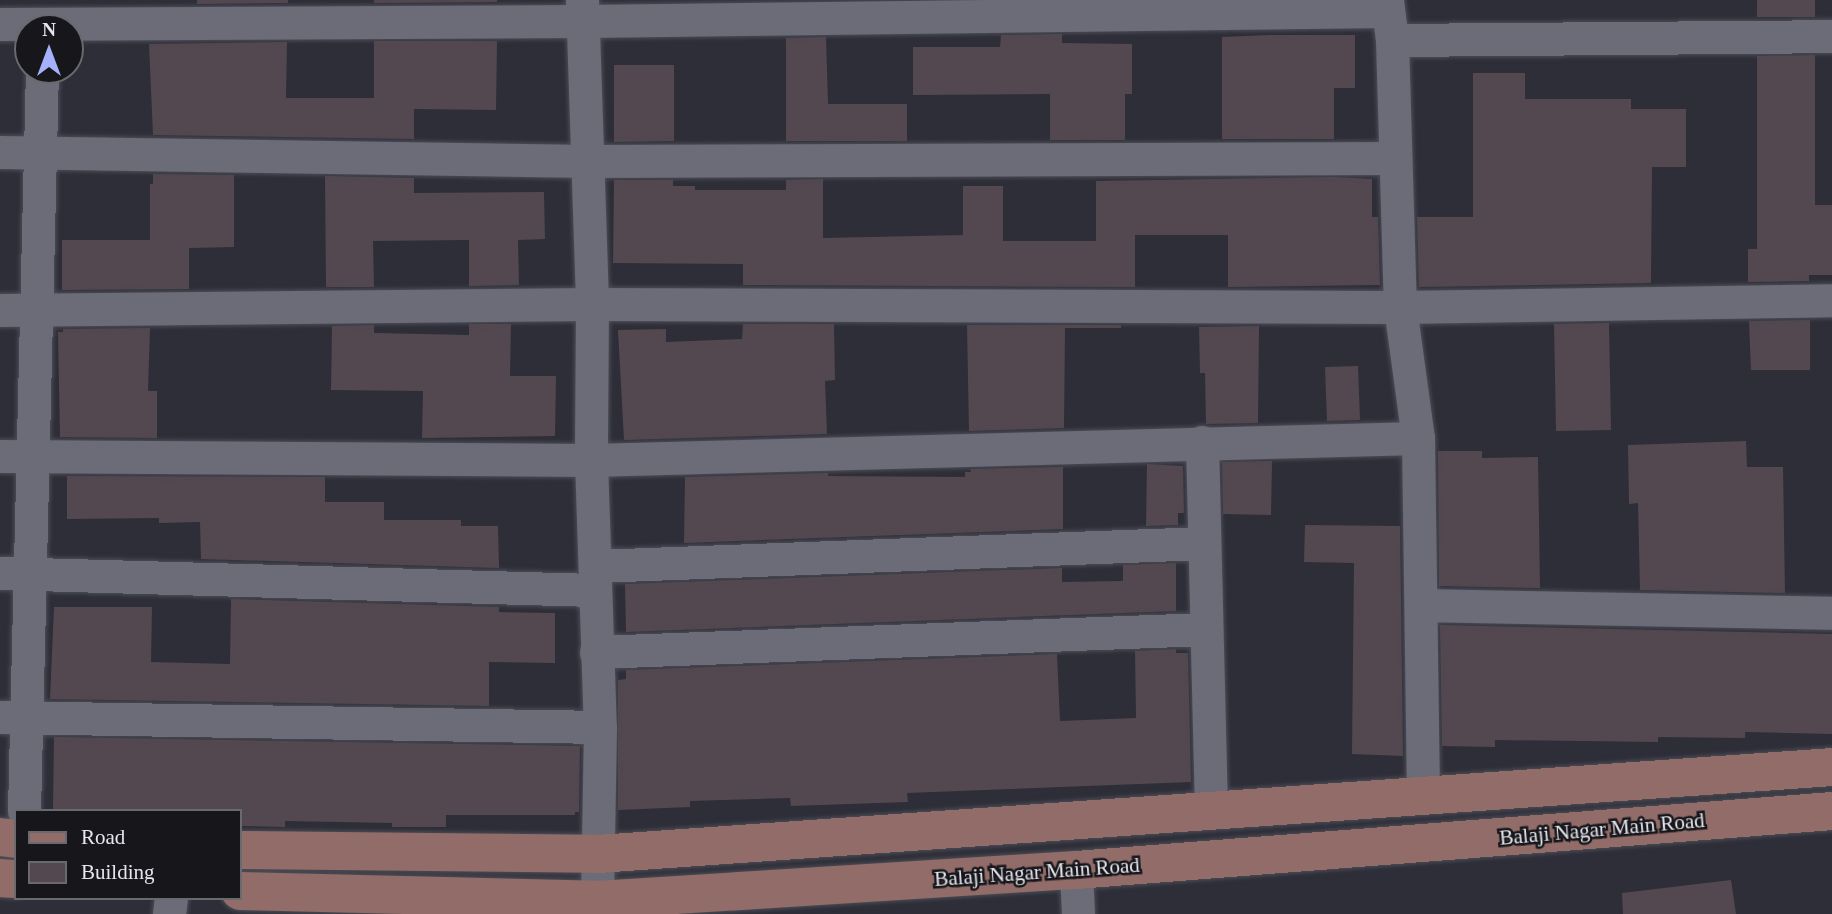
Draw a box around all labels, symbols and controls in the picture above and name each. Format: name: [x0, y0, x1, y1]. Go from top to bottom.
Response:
north arrow: [14, 14, 84, 84]
text: N: [42, 19, 56, 40]
street label: Balaji Nagar Main Road: [1498, 807, 1706, 851]
legend: [14, 809, 242, 900]
text: Road: [81, 825, 125, 849]
street label: Balaji Nagar Main Road: [933, 852, 1141, 892]
text: Building: [81, 860, 155, 884]

